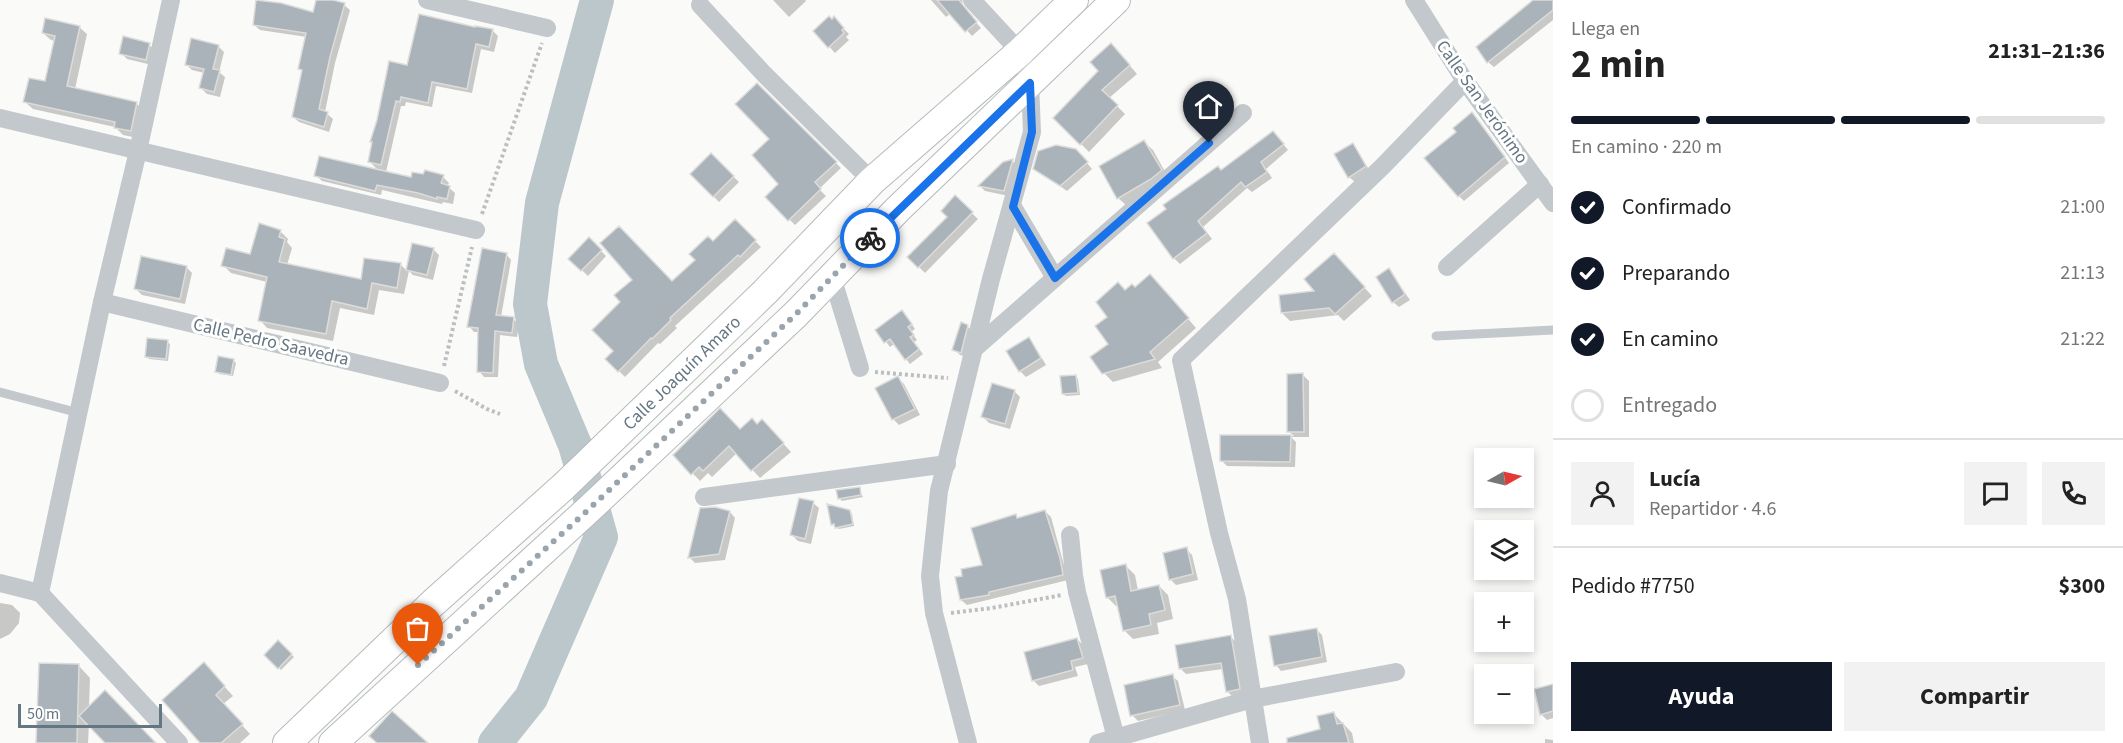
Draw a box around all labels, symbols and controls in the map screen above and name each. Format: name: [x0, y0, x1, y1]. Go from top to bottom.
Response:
text: Llega en: [1571, 15, 1640, 43]
street label: Calle San Jerónimo: [1430, 35, 1534, 169]
text: 21:31–21:36: [1988, 35, 2105, 67]
text: 2 min: [1571, 37, 1666, 93]
pin: [1183, 81, 1234, 143]
icon: home: [1192, 90, 1225, 123]
text: En camino · 220 m: [1571, 133, 1722, 161]
icon: check: [1571, 191, 1604, 224]
text: Confirmado: [1622, 191, 1731, 223]
text: 21:00: [2060, 193, 2105, 221]
courier: [840, 208, 900, 268]
icon: bike: [854, 222, 887, 255]
icon: check: [1571, 257, 1604, 290]
text: Preparando: [1622, 257, 1730, 289]
text: 21:13: [2060, 259, 2105, 287]
street label: Calle Joaquín Amaro: [617, 310, 747, 436]
street label: Calle Pedro Saavedra: [191, 312, 351, 372]
icon: check: [1571, 323, 1604, 356]
text: En camino: [1622, 323, 1719, 355]
text: 21:22: [2060, 325, 2105, 353]
text: Entregado: [1622, 389, 1717, 421]
north arrow: [1474, 448, 1534, 508]
map controls: [1474, 448, 1534, 724]
button: person: [1571, 462, 1634, 525]
button: chat: [1964, 462, 2027, 525]
button: phone: [2042, 462, 2105, 525]
text: Lucía: [1649, 463, 1701, 495]
text: Repartidor · 4.6: [1649, 495, 1776, 523]
button: layers: [1474, 520, 1534, 580]
text: Pedido #7750: [1571, 570, 1695, 602]
text: $300: [2059, 570, 2105, 602]
button: +: [1474, 592, 1534, 652]
pin: [392, 603, 443, 665]
icon: bag: [401, 612, 434, 645]
button: Ayuda: [1571, 662, 1832, 731]
button: Compartir: [1844, 662, 2105, 731]
button: −: [1474, 664, 1534, 724]
scale bar: [18, 701, 162, 728]
text: 50 m: [27, 703, 59, 725]

